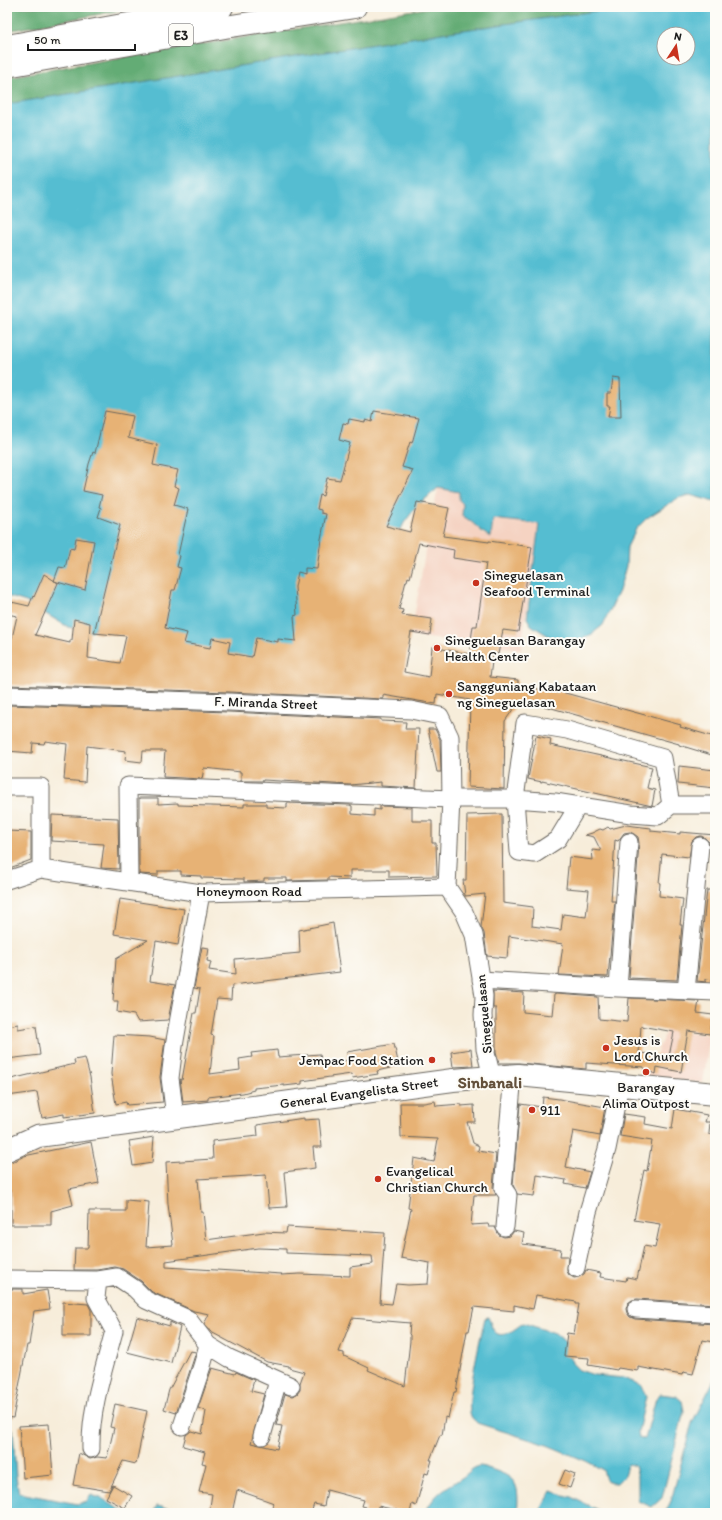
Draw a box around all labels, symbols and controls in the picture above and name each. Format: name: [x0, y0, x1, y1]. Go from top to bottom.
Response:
road number: E3: [169, 24, 193, 46]
scale bar: [28, 26, 135, 52]
north arrow: [656, 26, 696, 66]
text: N: [673, 30, 683, 44]
text: 50 m: [34, 33, 60, 47]
place label: Sineguelasan Seafood Terminal: [484, 567, 590, 600]
marker: Sineguelasan Seafood Terminal: [471, 578, 481, 588]
place label: Sineguelasan Barangay Health Center: [445, 632, 586, 665]
marker: Sineguelasan Barangay Health Center: [432, 643, 442, 653]
place label: Sangguniang Kabataan ng Sineguelasan: [457, 678, 596, 711]
marker: Sangguniang Kabataan ng Sineguelasan: [444, 689, 454, 699]
street label: F. Miranda Street: [214, 693, 318, 713]
street label: Honeymoon Road: [196, 883, 302, 900]
street label: Sineguelasan: [472, 973, 496, 1054]
place label: Jesus is Lord Church: [614, 1032, 688, 1065]
marker: Jesus is Lord Church: [601, 1043, 611, 1053]
place label: Jempac Food Station: [299, 1052, 424, 1069]
marker: Jempac Food Station: [427, 1055, 437, 1065]
marker: Barangay Alima Outpost: [641, 1067, 651, 1077]
street label: General Evangelista Street: [279, 1073, 439, 1113]
district label: Sinbanali: [458, 1073, 522, 1092]
place label: Barangay Alima Outpost: [602, 1079, 690, 1112]
place label: 911: [540, 1102, 561, 1119]
marker: 911: [527, 1105, 537, 1115]
place label: Evangelical Christian Church: [386, 1163, 489, 1196]
marker: Evangelical Christian Church: [373, 1174, 383, 1184]

